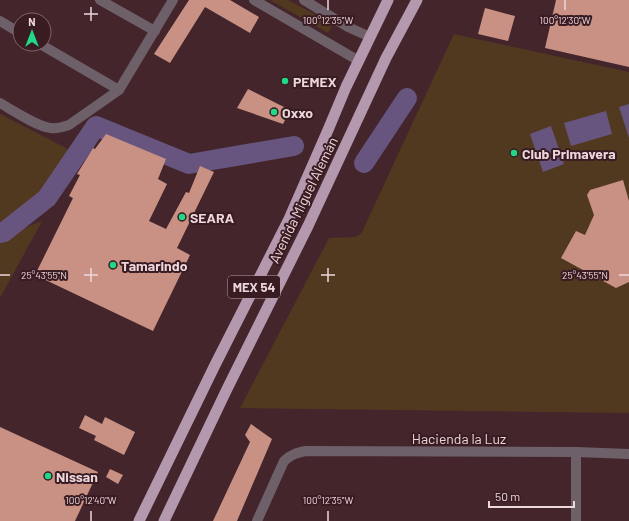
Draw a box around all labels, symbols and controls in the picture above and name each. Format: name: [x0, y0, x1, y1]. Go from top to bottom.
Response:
north arrow: [12, 12, 52, 52]
text: 100°12'35"W: [303, 14, 353, 26]
text: 100°12'30"W: [540, 14, 591, 26]
text: N: [28, 15, 36, 28]
place label: PEMEX: [293, 73, 337, 90]
marker: PEMEX: [280, 76, 290, 86]
place label: Oxxo: [282, 104, 313, 121]
marker: Oxxo: [269, 107, 279, 117]
street label: Avenida Miguel Alemán: [265, 134, 341, 266]
place label: Club Primavera: [522, 145, 616, 162]
marker: Club Primavera: [509, 148, 519, 158]
place label: SEARA: [190, 209, 235, 226]
marker: SEARA: [177, 212, 187, 222]
place label: Tamarindo: [121, 257, 188, 274]
marker: Tamarindo: [108, 260, 118, 270]
text: 25°43'55"N: [21, 269, 67, 281]
text: 25°43'55"N: [562, 269, 608, 281]
road number: MEX 54: [228, 276, 280, 298]
street label: Hacienda la Luz: [412, 430, 506, 447]
place label: Nissan: [56, 468, 98, 485]
marker: Nissan: [43, 471, 53, 481]
scale bar: [489, 483, 574, 509]
text: 50 m: [495, 489, 520, 503]
text: 100°12'40"W: [65, 494, 117, 506]
text: 100°12'35"W: [303, 494, 353, 506]

